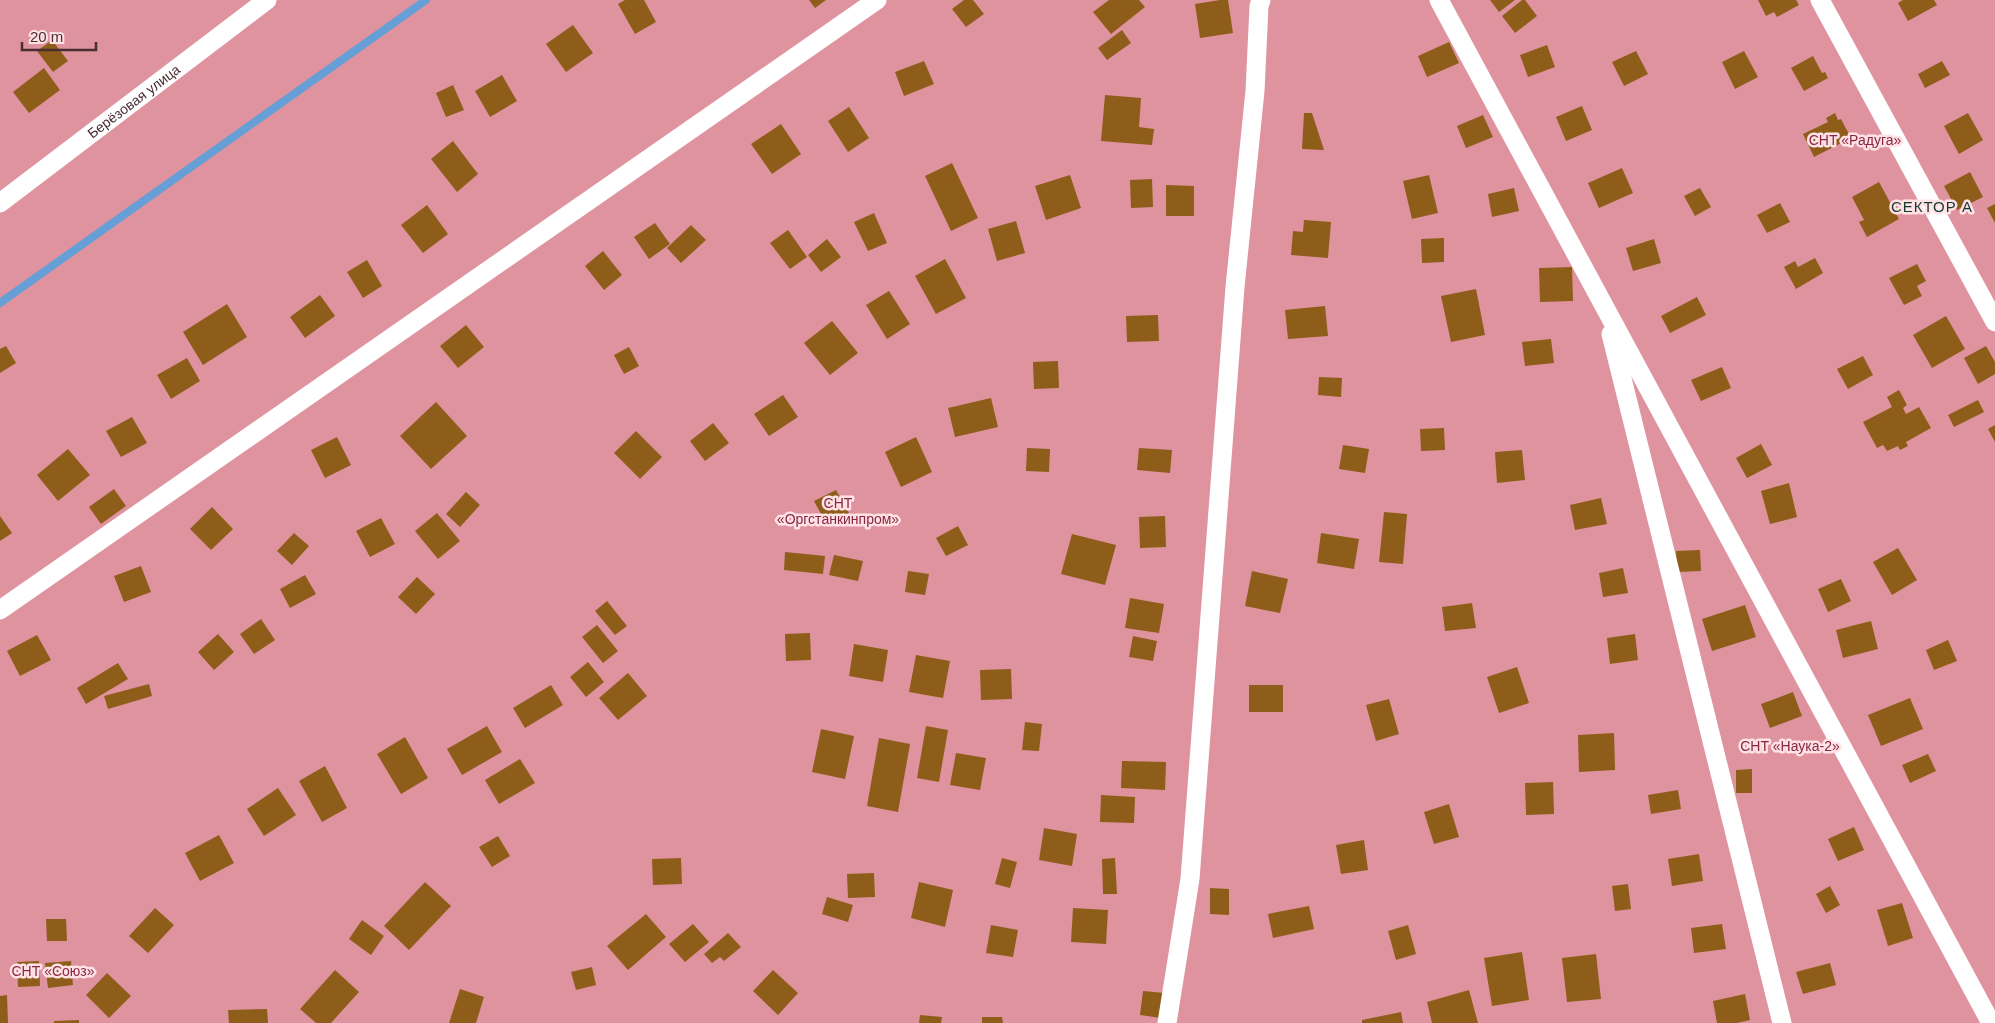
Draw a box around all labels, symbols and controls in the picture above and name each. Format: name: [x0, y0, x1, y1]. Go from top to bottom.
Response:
scale bar: [22, 20, 96, 52]
text: 20 m: [30, 28, 63, 45]
street label: Берёзовая улица: [84, 61, 183, 142]
park label: СНТ «Радуга»: [1809, 132, 1902, 148]
district label: СЕКТОР А: [1891, 198, 1973, 215]
park label: СНТ «Оргстанкинпром»: [777, 495, 899, 527]
park label: СНТ «Наука-2»: [1740, 738, 1840, 754]
park label: СНТ «Союз»: [11, 963, 95, 979]

